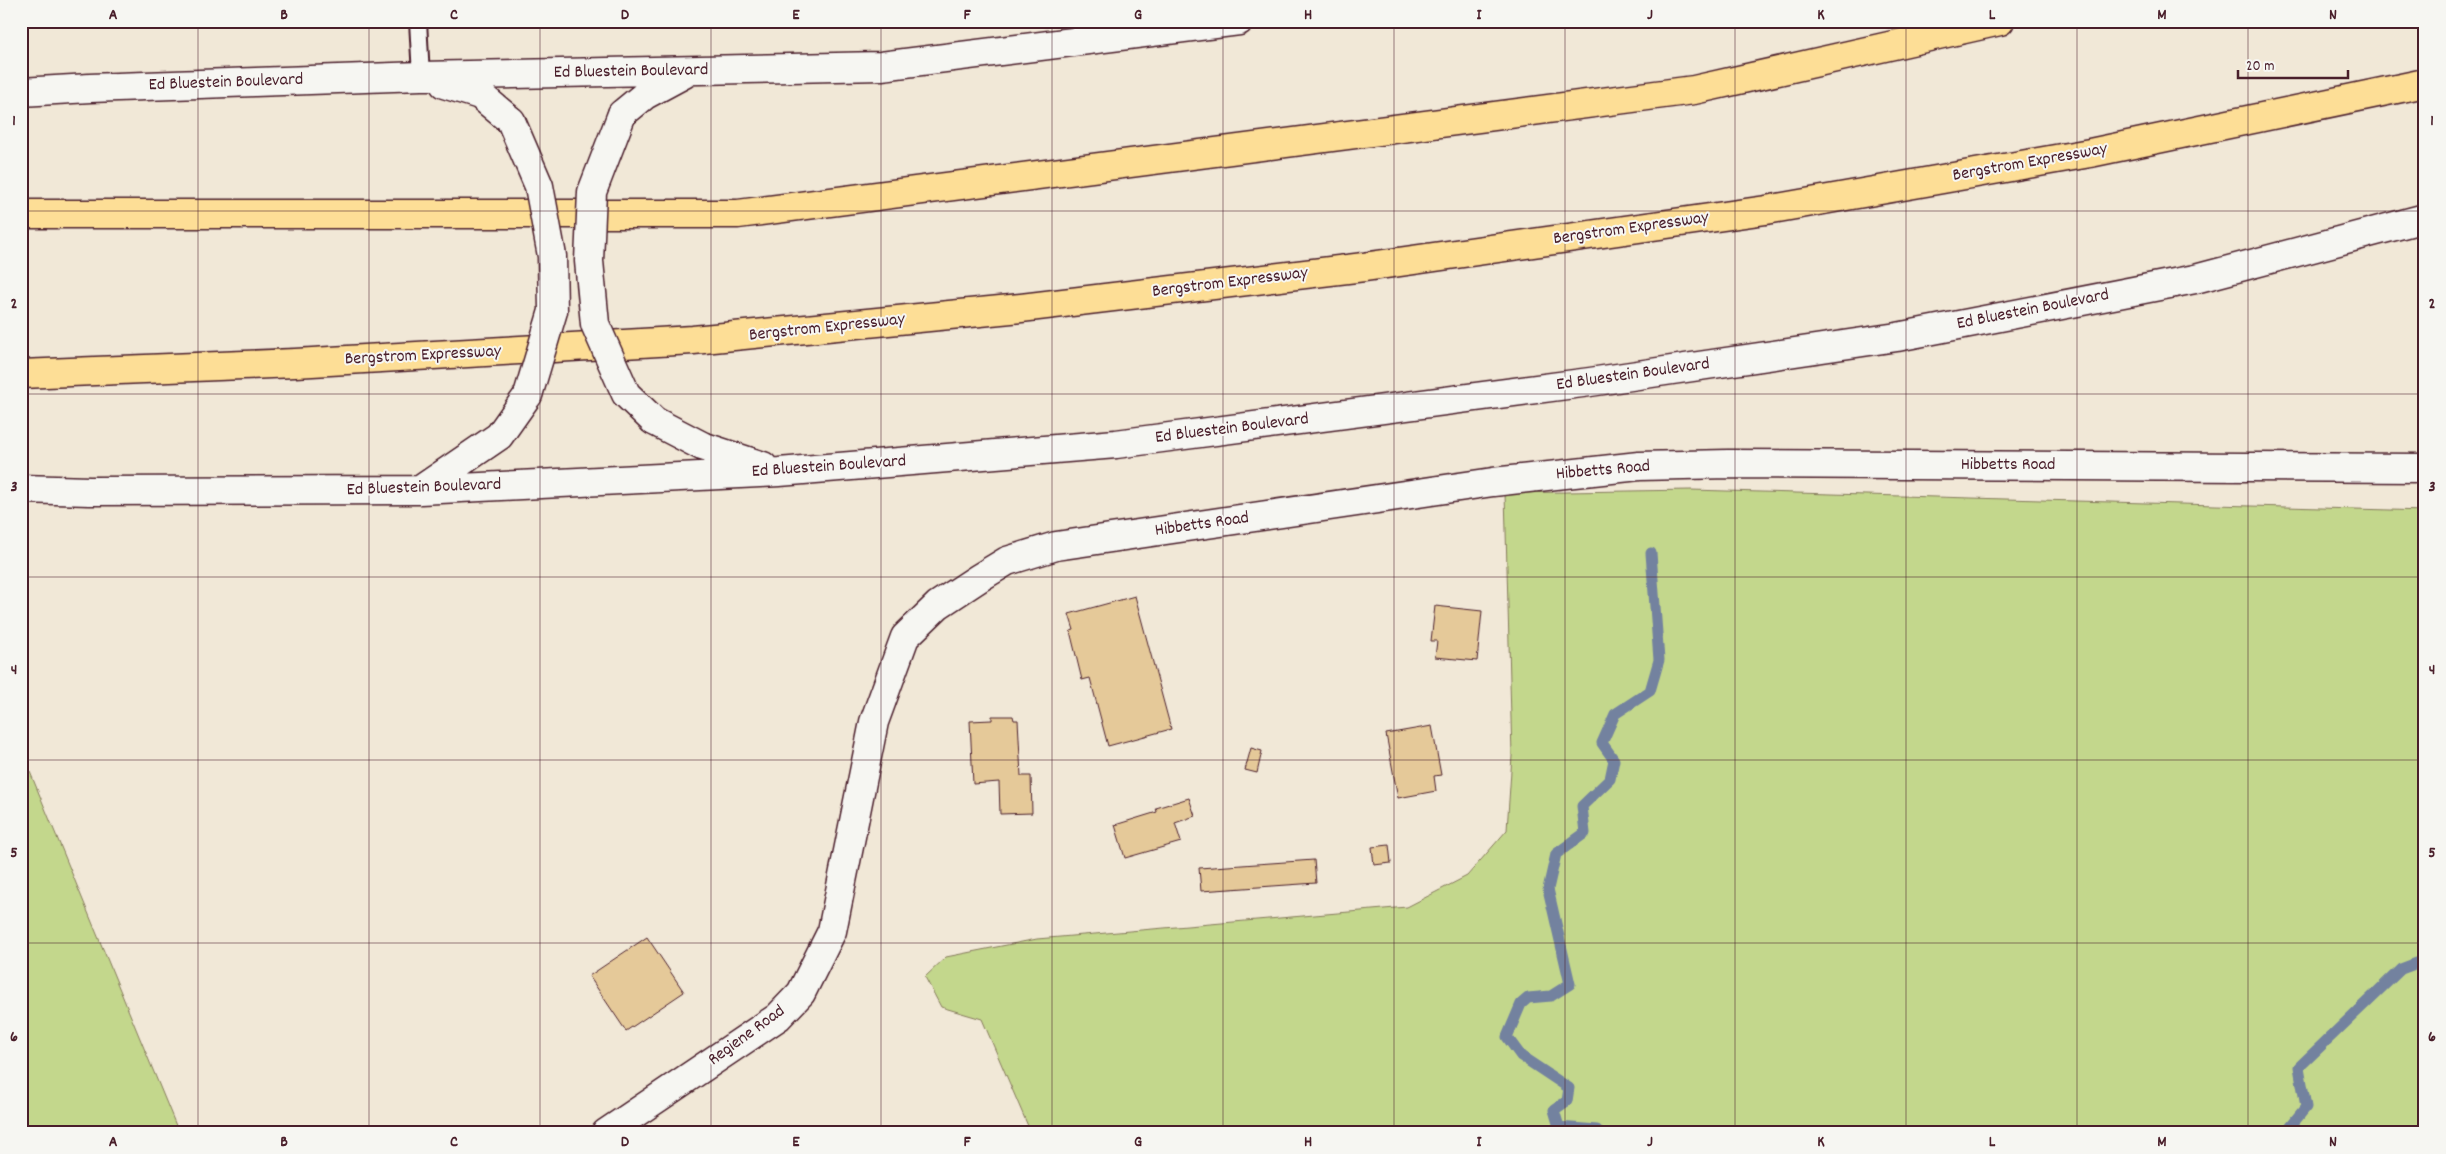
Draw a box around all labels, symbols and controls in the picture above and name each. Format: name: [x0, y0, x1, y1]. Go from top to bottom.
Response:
text: A: [109, 4, 118, 27]
text: B: [280, 4, 288, 27]
text: C: [450, 4, 458, 27]
text: D: [621, 4, 630, 27]
text: E: [792, 4, 800, 27]
text: F: [963, 4, 971, 27]
text: G: [1134, 4, 1142, 27]
text: H: [1304, 4, 1312, 27]
text: I: [1477, 4, 1483, 27]
text: J: [1647, 4, 1653, 27]
text: K: [1817, 4, 1825, 27]
text: L: [1989, 4, 1996, 27]
text: M: [2157, 4, 2167, 27]
text: N: [2329, 4, 2337, 27]
scale bar: [2238, 48, 2348, 80]
text: 20 m: [2246, 56, 2274, 78]
street label: Ed Bluestein Boulevard: [553, 58, 709, 86]
street label: Ed Bluestein Boulevard: [148, 68, 304, 98]
text: 1: [12, 110, 16, 133]
text: 1: [2430, 110, 2434, 133]
street label: Bergstrom Expressway: [1951, 137, 2110, 189]
street label: Bergstrom Expressway: [1552, 206, 1711, 252]
street label: Bergstrom Expressway: [1151, 261, 1310, 305]
street label: Ed Bluestein Boulevard: [1955, 283, 2111, 337]
text: 2: [11, 293, 18, 316]
text: 2: [2429, 293, 2436, 316]
street label: Bergstrom Expressway: [748, 307, 907, 349]
street label: Bergstrom Expressway: [344, 339, 503, 373]
street label: Ed Bluestein Boulevard: [1555, 352, 1711, 398]
street label: Ed Bluestein Boulevard: [1154, 407, 1310, 451]
street label: Ed Bluestein Boulevard: [751, 449, 907, 485]
street label: Hibbetts Road: [1961, 453, 2055, 478]
street label: Hibbetts Road: [1555, 454, 1651, 488]
street label: Ed Bluestein Boulevard: [346, 473, 502, 503]
text: 3: [10, 476, 18, 499]
text: 3: [2428, 476, 2436, 499]
street label: Hibbetts Road: [1153, 506, 1251, 544]
text: 4: [11, 659, 17, 682]
text: 4: [2429, 659, 2435, 682]
text: 5: [10, 842, 18, 865]
text: 5: [2428, 842, 2436, 865]
street label: Regiene Road: [703, 999, 791, 1073]
text: 6: [10, 1026, 18, 1049]
text: 6: [2428, 1026, 2436, 1049]
text: A: [109, 1131, 118, 1154]
text: B: [280, 1131, 288, 1154]
text: C: [450, 1131, 458, 1154]
text: D: [621, 1131, 630, 1154]
text: E: [792, 1131, 800, 1154]
text: F: [963, 1131, 971, 1154]
text: G: [1134, 1131, 1142, 1154]
text: H: [1304, 1131, 1312, 1154]
text: I: [1477, 1131, 1483, 1154]
text: J: [1647, 1131, 1653, 1154]
text: K: [1817, 1131, 1825, 1154]
text: L: [1989, 1131, 1996, 1154]
text: M: [2157, 1131, 2167, 1154]
text: N: [2329, 1131, 2337, 1154]

